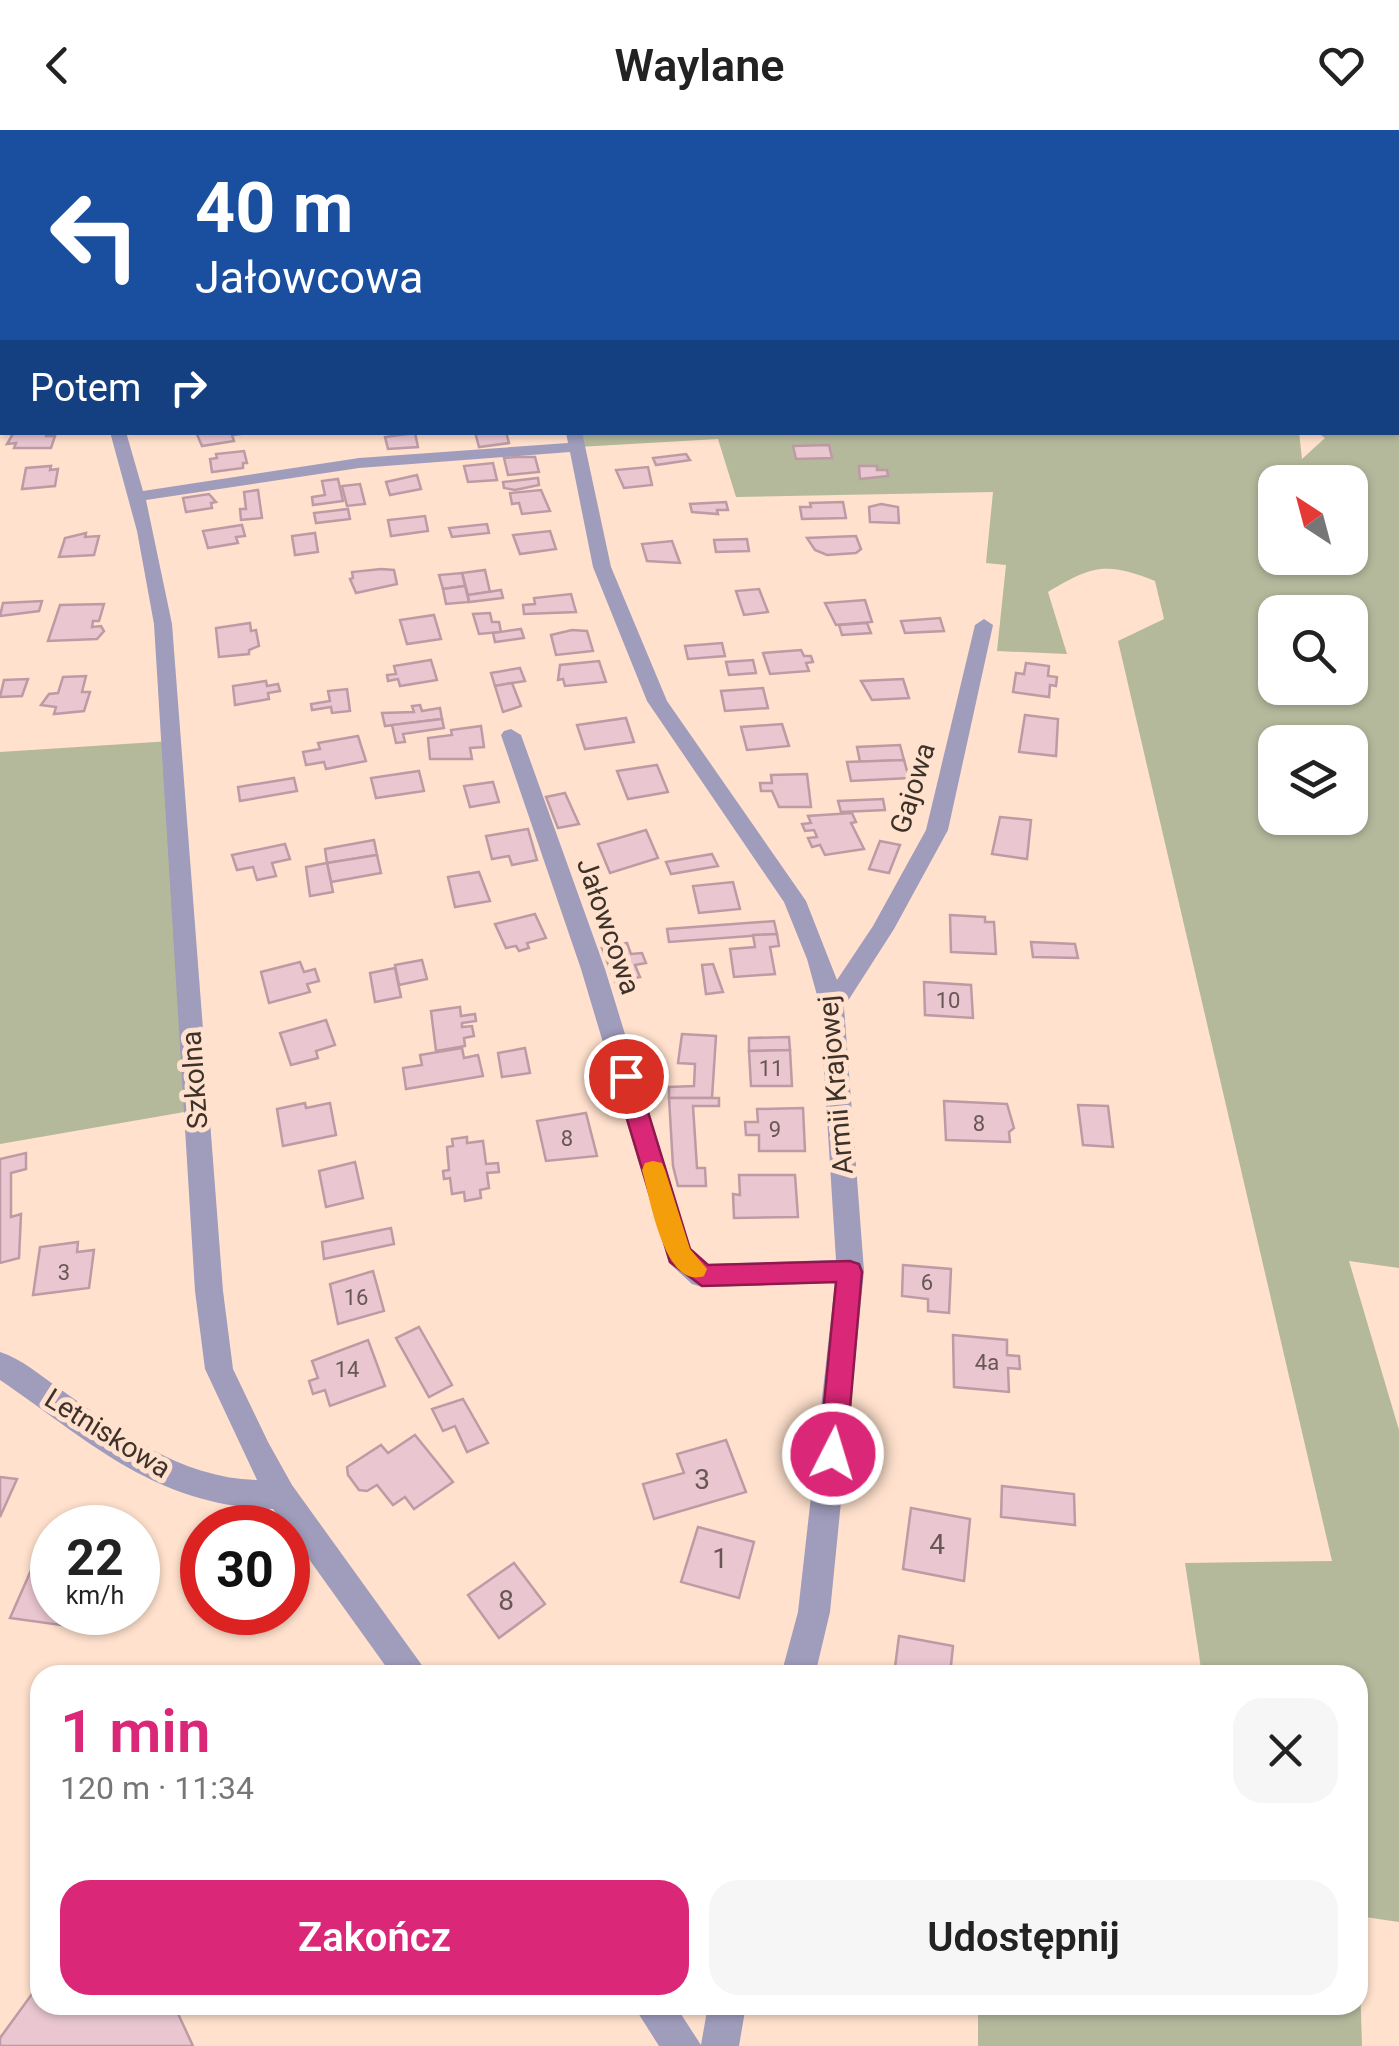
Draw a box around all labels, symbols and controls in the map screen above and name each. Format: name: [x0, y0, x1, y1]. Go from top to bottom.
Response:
icon: back: [30, 38, 85, 93]
icon: heart: [1314, 38, 1369, 93]
text: Waylane: [614, 39, 785, 92]
text: 40 m: [195, 167, 353, 249]
icon: left: [30, 170, 160, 300]
text: Jałowcowa: [195, 251, 423, 304]
icon: right: [161, 360, 216, 415]
text: Potem: [30, 366, 141, 410]
north arrow: [1258, 465, 1368, 575]
map controls: [1258, 465, 1368, 835]
button: search: [1258, 595, 1368, 705]
button: layers: [1258, 725, 1368, 835]
street label: Gajowa: [883, 739, 942, 838]
street label: Jałowcowa: [570, 854, 647, 999]
house number: 10: [936, 988, 960, 1013]
street label: Armii Krajowej: [811, 994, 860, 1176]
street label: Szkolna: [175, 1030, 214, 1130]
pin: [584, 1034, 669, 1119]
icon: arrive: [599, 1049, 654, 1104]
house number: 11: [759, 1056, 783, 1081]
house number: 8: [973, 1111, 985, 1136]
house number: 9: [769, 1117, 781, 1142]
house number: 8: [561, 1126, 573, 1151]
house number: 3: [58, 1260, 70, 1285]
house number: 6: [921, 1270, 933, 1295]
house number: 16: [344, 1285, 368, 1310]
house number: 4a: [975, 1350, 999, 1375]
house number: 14: [335, 1357, 359, 1382]
street label: Letniskowa: [39, 1382, 177, 1485]
position arrow: [781, 1402, 885, 1506]
house number: 3: [694, 1463, 710, 1496]
speed limit sign: 30: [180, 1505, 310, 1635]
house number: 4: [929, 1528, 945, 1561]
text: 22: [66, 1529, 124, 1587]
house number: 1: [712, 1542, 728, 1575]
text: km/h: [66, 1581, 124, 1610]
house number: 8: [498, 1584, 514, 1617]
text: 1 min: [60, 1696, 210, 1767]
button: close: [1233, 1698, 1338, 1803]
text: 120 m · 11:34: [60, 1769, 254, 1807]
button: Zakończ: [60, 1880, 689, 1995]
button: Udostępnij: [709, 1880, 1338, 1995]

